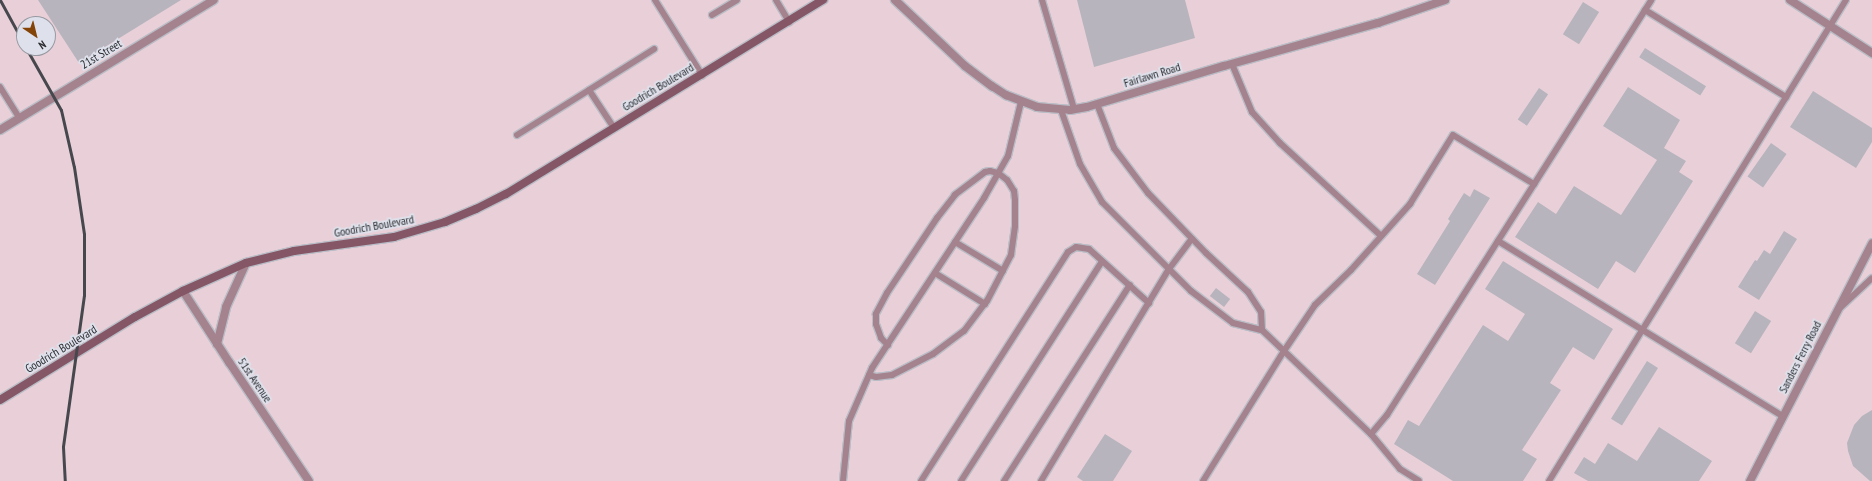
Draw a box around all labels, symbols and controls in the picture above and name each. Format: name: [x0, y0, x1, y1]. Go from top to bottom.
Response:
north arrow: [16, 16, 56, 56]
street label: 21st Street: [78, 36, 124, 72]
text: N: [36, 38, 49, 52]
street label: Goodrich Boulevard: [620, 60, 696, 114]
street label: Fairlawn Road: [1122, 60, 1182, 90]
street label: Goodrich Boulevard: [333, 212, 415, 240]
street label: Sanders Ferry Road: [1776, 318, 1824, 396]
street label: Goodrich Boulevard: [23, 322, 99, 376]
street label: 51st Avenue: [235, 355, 275, 405]

